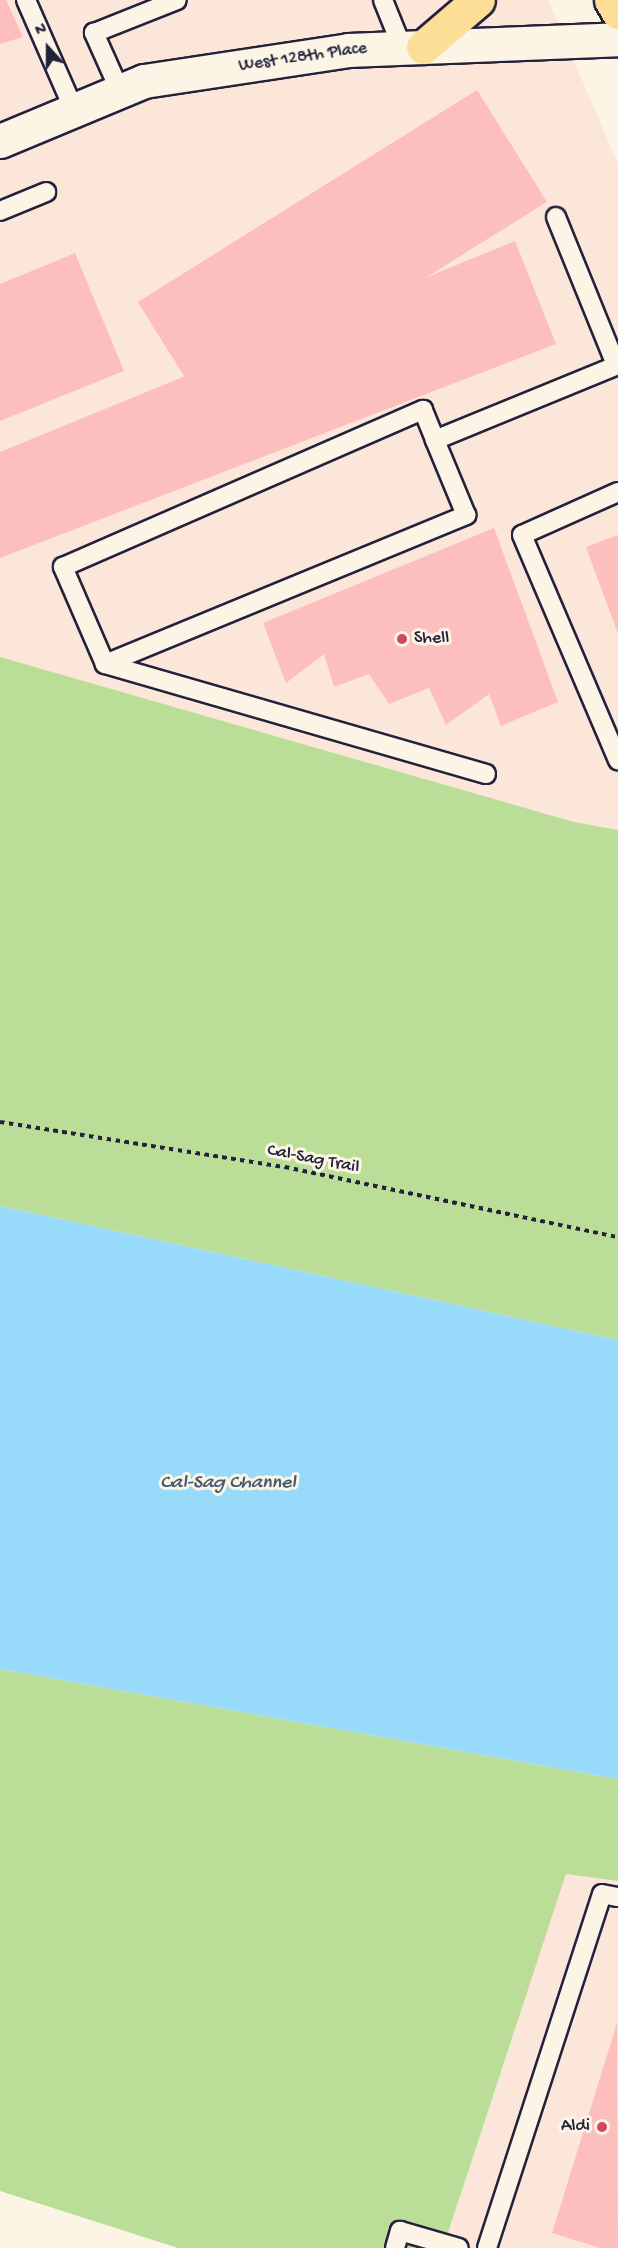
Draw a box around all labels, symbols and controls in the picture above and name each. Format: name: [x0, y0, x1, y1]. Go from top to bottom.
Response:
north arrow: [18, 18, 78, 78]
text: N: [33, 20, 50, 41]
street label: West 128th Place: [237, 38, 369, 78]
place label: Shell: [414, 628, 449, 650]
marker: Shell: [395, 632, 409, 646]
street label: Cal-Sag Trail: [265, 1140, 361, 1180]
water label: Cal-Sag Channel: [160, 1471, 296, 1495]
place label: Aldi: [561, 2116, 590, 2138]
marker: Aldi: [595, 2120, 609, 2134]

